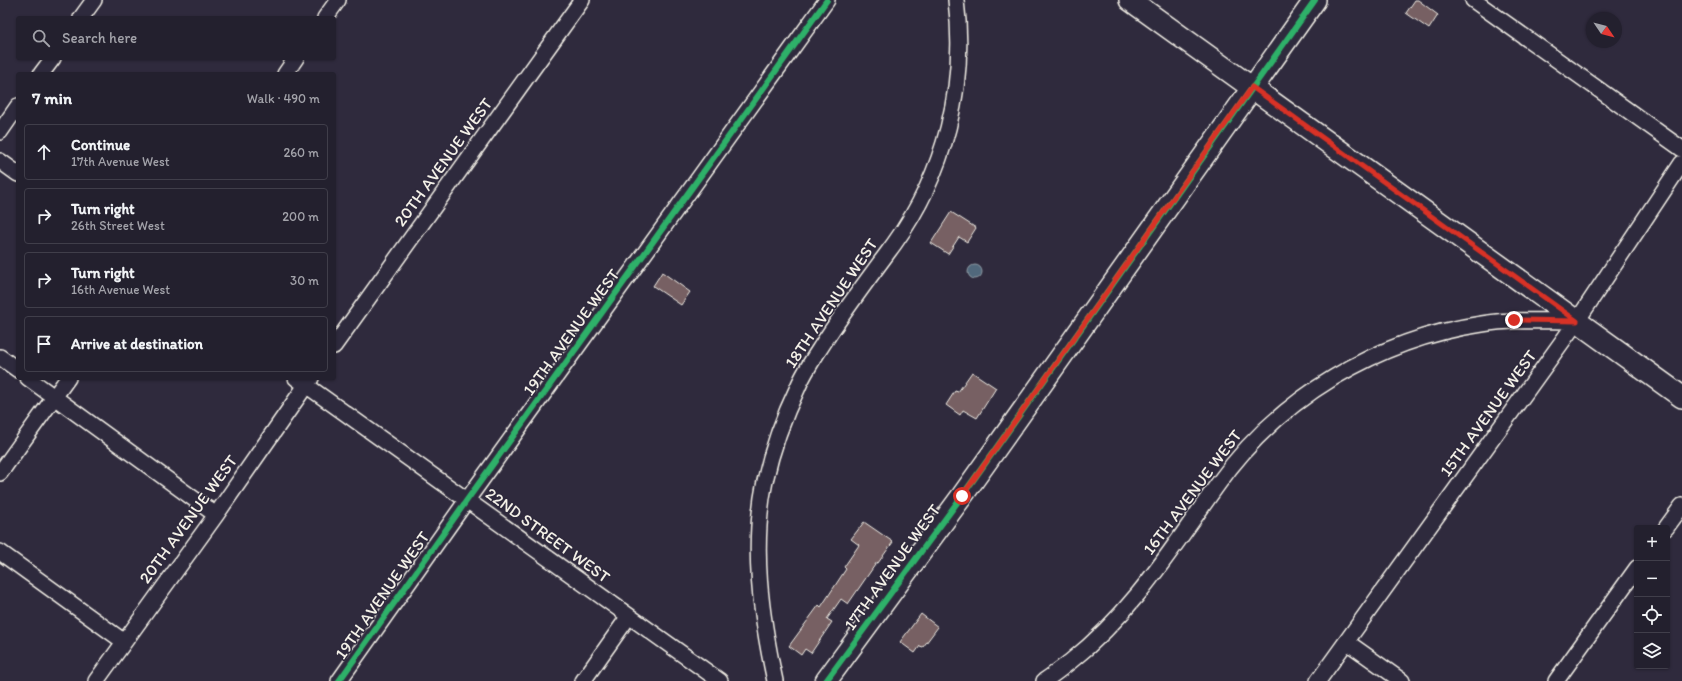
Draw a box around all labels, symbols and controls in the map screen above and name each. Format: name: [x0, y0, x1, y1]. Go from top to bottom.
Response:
north arrow: [1586, 12, 1622, 48]
search box: [16, 16, 336, 60]
icon: search: [30, 27, 52, 49]
text: Search here: [62, 29, 137, 47]
text: 7 min: [32, 88, 72, 108]
text: Walk · 490 m: [247, 91, 320, 106]
street label: 20TH AVENUE WEST: [390, 93, 497, 230]
text: Continue: [71, 136, 130, 154]
icon: ahead: [33, 141, 55, 163]
text: 260 m: [283, 145, 319, 160]
text: 17th Avenue West: [71, 154, 170, 169]
text: Turn right: [71, 200, 135, 218]
icon: right: [33, 205, 55, 227]
text: 200 m: [282, 209, 319, 224]
text: 26th Street West: [71, 218, 165, 233]
street label: 18TH AVENUE WEST: [780, 234, 882, 372]
text: Turn right: [71, 264, 135, 282]
street label: 19TH AVENUE WEST: [518, 264, 624, 399]
icon: right: [33, 269, 55, 291]
text: 30 m: [290, 273, 319, 288]
text: 16th Avenue West: [71, 282, 170, 297]
route end: [1505, 311, 1523, 329]
icon: arrive: [33, 333, 55, 355]
text: Arrive at destination: [71, 335, 203, 353]
street label: 15TH AVENUE WEST: [1435, 345, 1541, 480]
street label: 16TH AVENUE WEST: [1138, 425, 1246, 559]
street label: 20TH AVENUE WEST: [135, 450, 242, 587]
street label: 22ND STREET WEST: [482, 483, 614, 587]
route start: [953, 487, 971, 505]
street label: 17TH AVENUE WEST: [840, 500, 945, 634]
map controls: [1634, 525, 1670, 669]
button: +: [1634, 525, 1670, 561]
street label: 19TH AVENUE WEST: [330, 527, 434, 663]
button: −: [1634, 561, 1670, 597]
button: locate: [1634, 597, 1670, 633]
button: layers: [1634, 633, 1670, 669]

